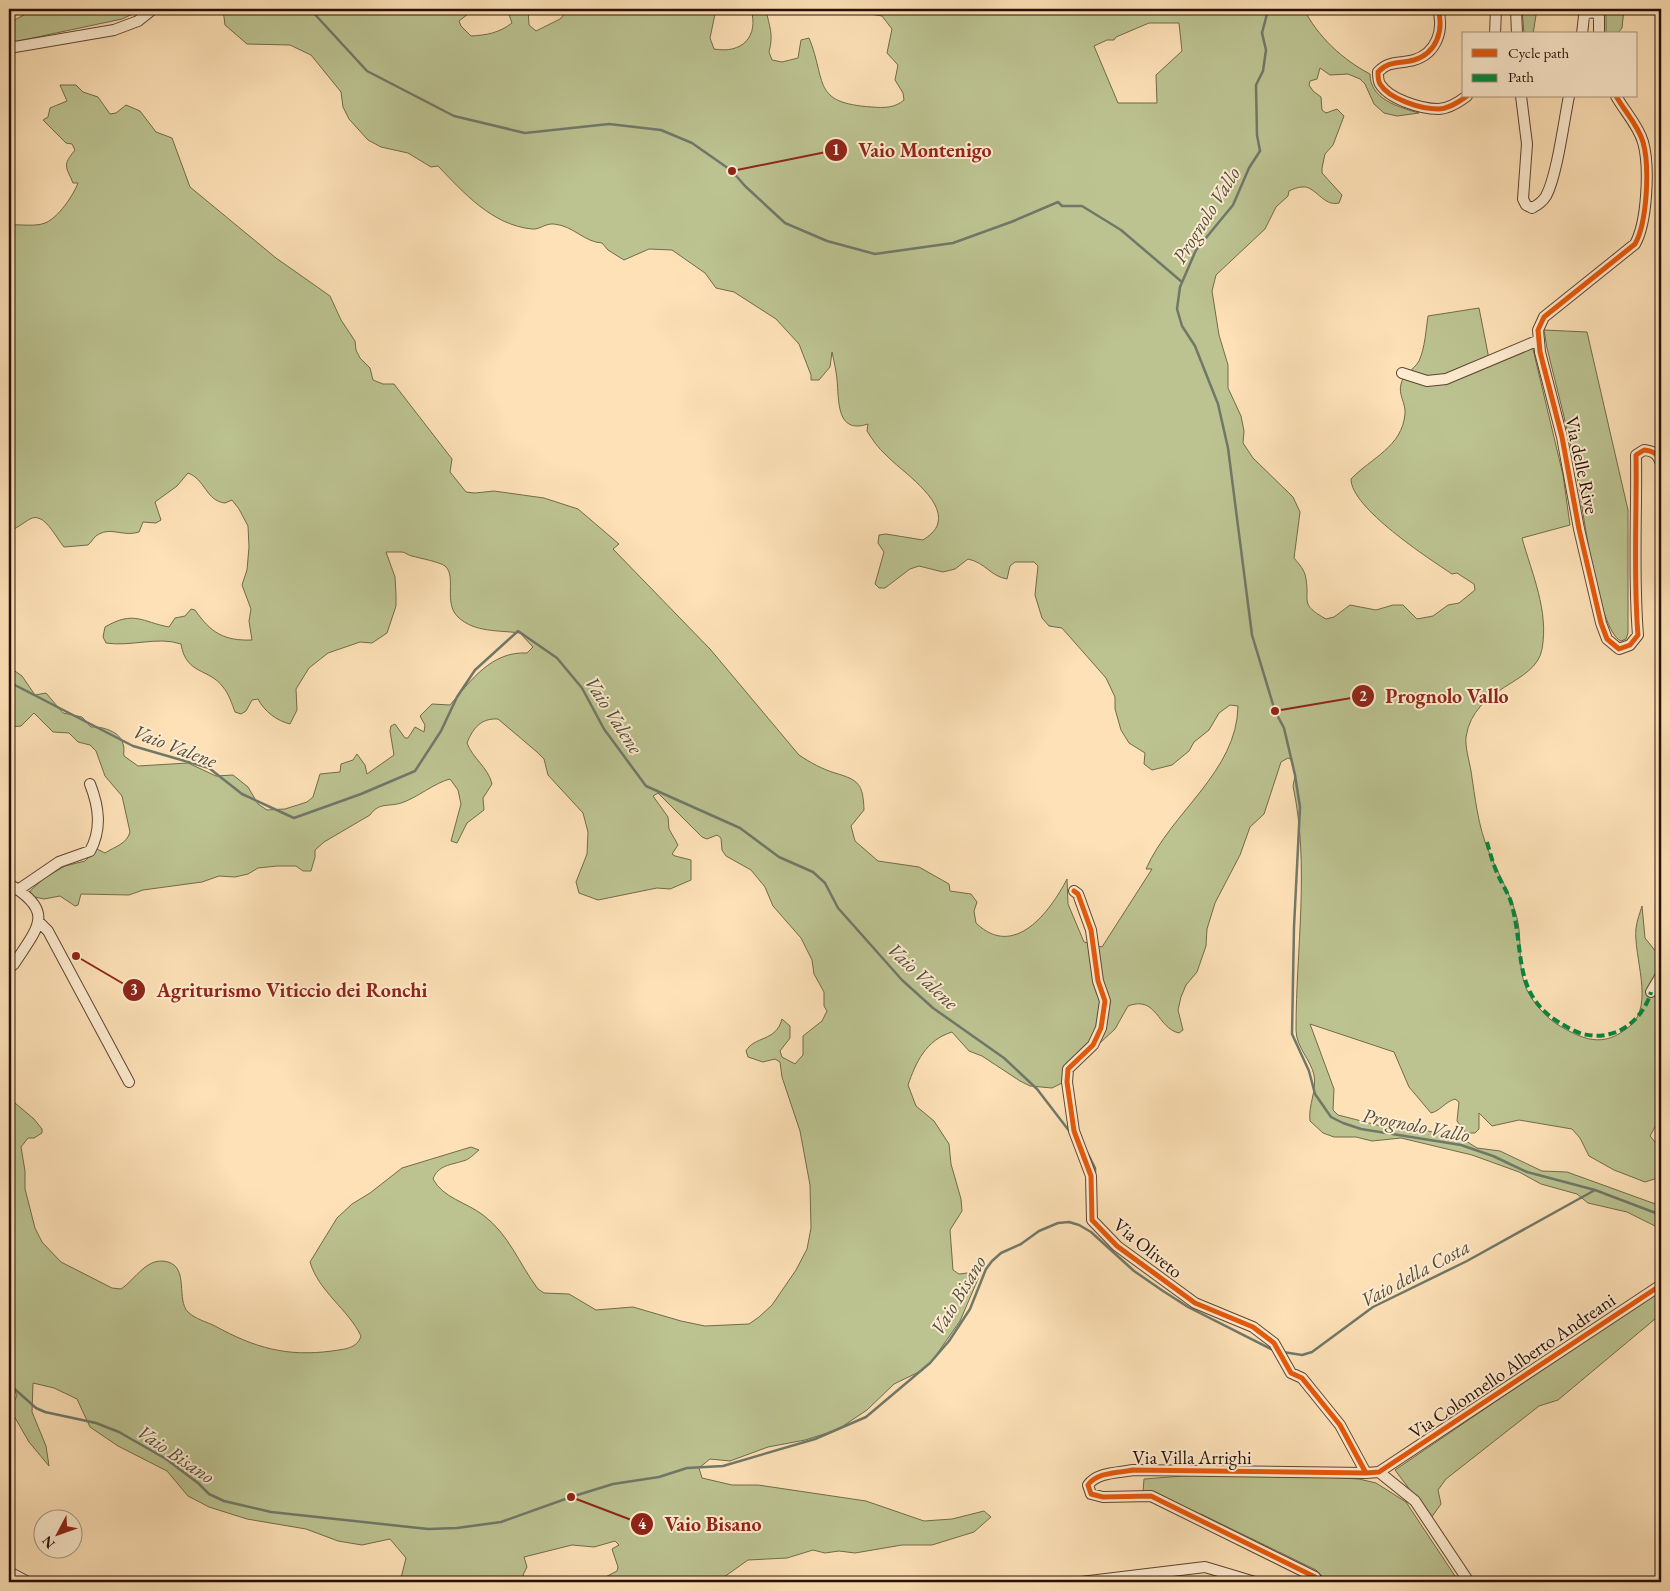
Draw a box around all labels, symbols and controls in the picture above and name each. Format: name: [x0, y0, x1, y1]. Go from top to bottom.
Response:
legend: [1462, 32, 1638, 98]
text: Cycle path: [1508, 43, 1570, 62]
text: Path: [1508, 67, 1534, 86]
callout: Vaio Montenigo: [823, 132, 1001, 167]
text: Vaio Montenigo: [858, 137, 992, 163]
text: 1: [832, 140, 840, 159]
water label: Prognolo Vallo: [1166, 162, 1246, 268]
street label: Via delle Rive: [1559, 414, 1605, 516]
water label: Vaio Valene: [579, 671, 649, 759]
callout: Prognolo Vallo: [1350, 679, 1519, 714]
text: Prognolo Vallo: [1385, 683, 1509, 709]
text: 2: [1359, 686, 1367, 705]
water label: Vaio Valene: [129, 718, 221, 774]
water label: Vaio Valene: [882, 937, 964, 1015]
callout: Agriturismo Viticcio dei Ronchi: [122, 972, 438, 1007]
text: Agriturismo Viticcio dei Ronchi: [156, 977, 427, 1003]
text: 3: [130, 980, 138, 999]
water label: Prognolo Vallo: [1360, 1102, 1472, 1148]
street label: Via Oliveto: [1108, 1212, 1188, 1284]
water label: Vaio della Costa: [1356, 1233, 1474, 1313]
water label: Vaio Bisano: [924, 1250, 992, 1339]
street label: Via Colonnello Alberto Andreani: [1404, 1287, 1620, 1445]
water label: Vaio Bisano: [132, 1419, 220, 1490]
street label: Via Villa Arrighi: [1132, 1445, 1252, 1470]
callout: Vaio Bisano: [630, 1506, 772, 1541]
north arrow: [32, 1508, 82, 1558]
text: Vaio Bisano: [664, 1511, 762, 1537]
text: 4: [638, 1514, 647, 1533]
text: N: [37, 1532, 59, 1553]

